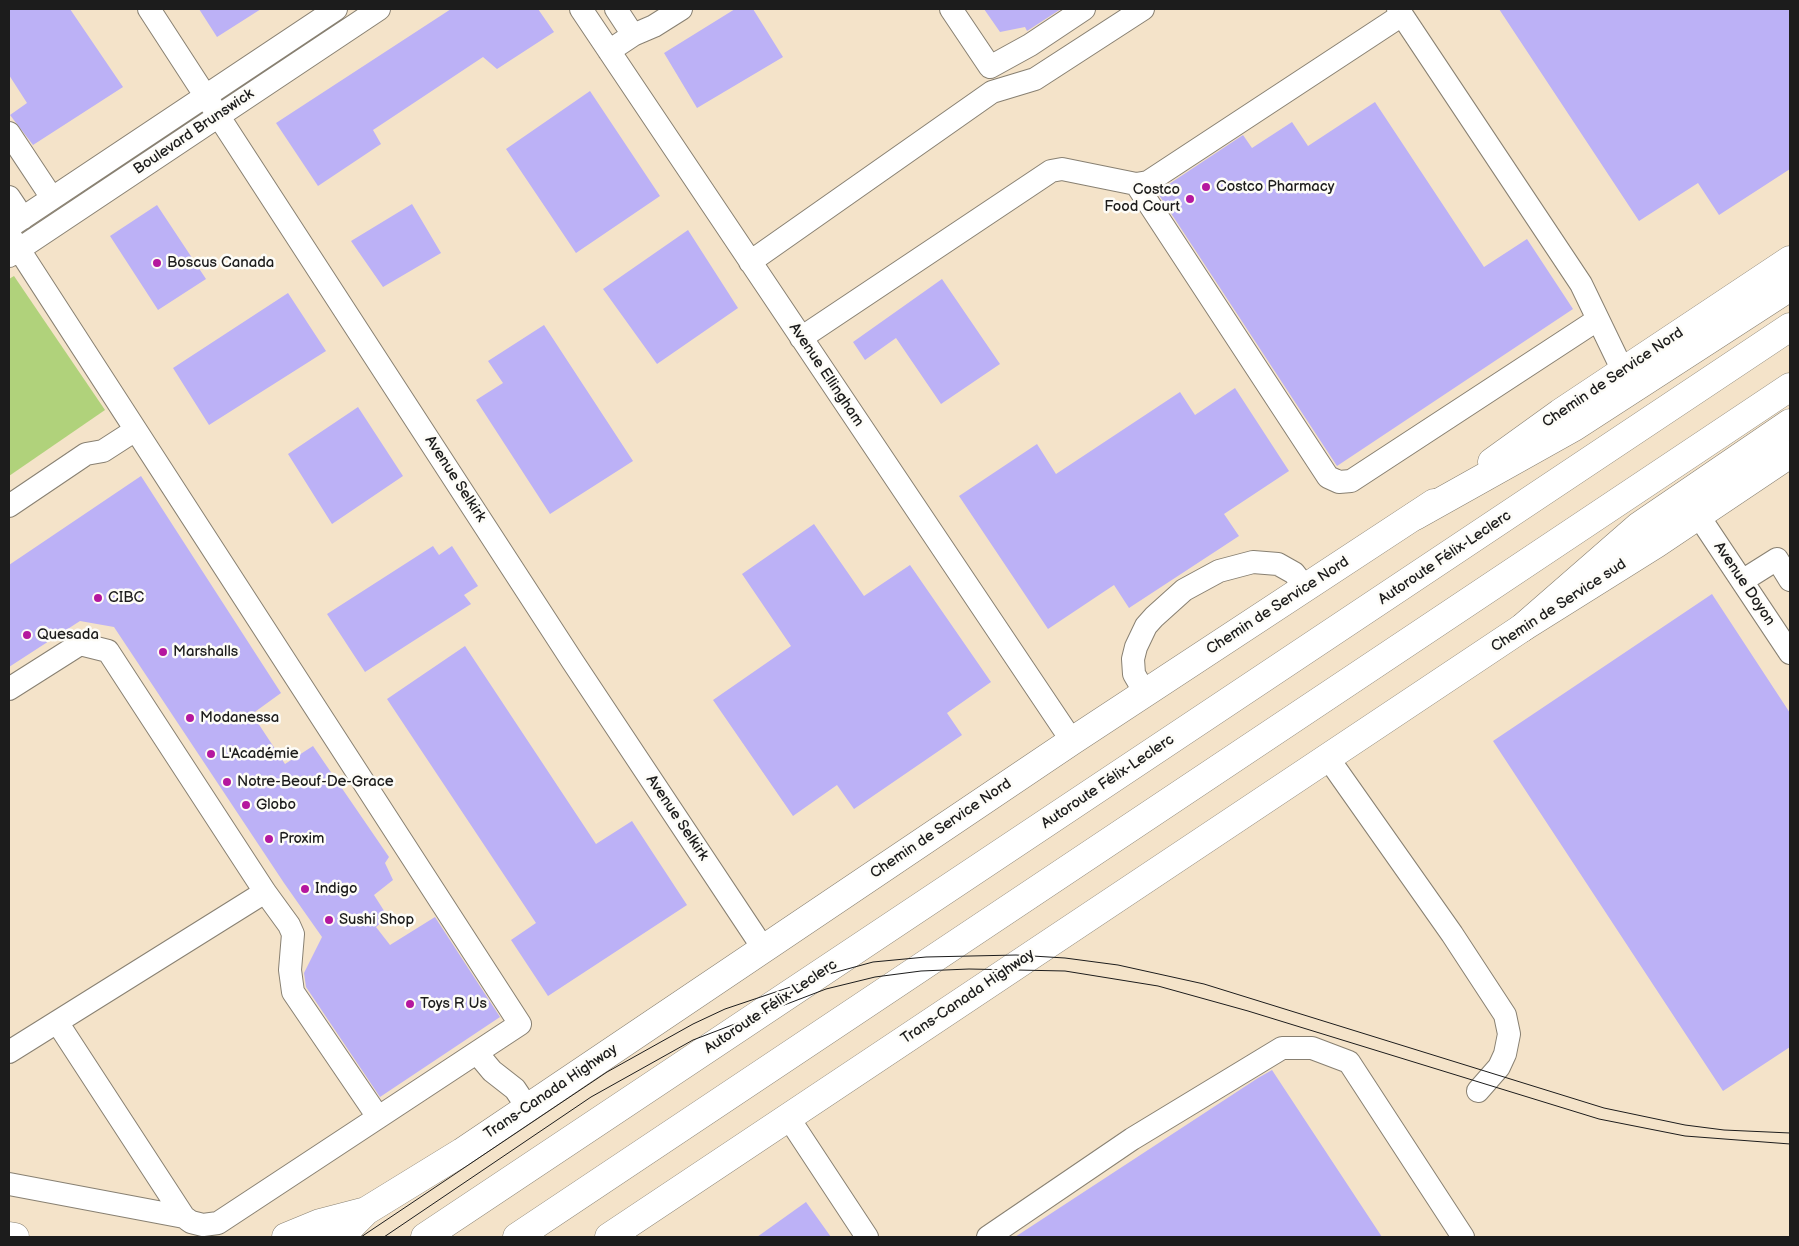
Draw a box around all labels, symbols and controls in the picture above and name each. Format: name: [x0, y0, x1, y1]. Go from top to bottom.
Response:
street label: Boulevard Brunswick: [130, 85, 258, 179]
place label: Costco Pharmacy: [1216, 178, 1334, 196]
place label: Costco Food Court: [1104, 181, 1180, 216]
marker: Costco Pharmacy: [1200, 181, 1212, 193]
marker: Costco Food Court: [1184, 193, 1196, 205]
place label: Boscus Canada: [167, 254, 274, 272]
marker: Boscus Canada: [151, 257, 163, 269]
street label: Avenue Ellingham: [785, 320, 867, 430]
street label: Chemin de Service Nord: [1539, 324, 1687, 432]
street label: Avenue Selkirk: [420, 432, 490, 526]
street label: Autoroute Félix-Leclerc: [1375, 507, 1515, 609]
street label: Avenue Doyon: [1709, 539, 1779, 629]
street label: Chemin de Service Nord: [1203, 553, 1353, 659]
street label: Chemin de Service sud: [1488, 556, 1630, 656]
place label: CIBC: [108, 589, 144, 607]
marker: CIBC: [92, 592, 104, 604]
place label: Quesada: [37, 626, 99, 644]
marker: Quesada: [21, 629, 33, 641]
place label: Marshalls: [173, 643, 238, 661]
marker: Marshalls: [157, 646, 169, 658]
place label: Modanessa: [200, 709, 279, 727]
marker: Modanessa: [184, 712, 196, 724]
street label: Autoroute Félix-Leclerc: [1038, 731, 1178, 833]
place label: L'Académie: [221, 745, 299, 763]
marker: L'Académie: [205, 748, 217, 760]
street label: Avenue Selkirk: [642, 772, 712, 864]
place label: Notre-Beouf-De-Grace: [237, 773, 394, 791]
street label: Chemin de Service Nord: [867, 775, 1015, 883]
marker: Notre-Beouf-De-Grace: [221, 776, 233, 788]
place label: Globo: [256, 796, 296, 814]
marker: Globo: [240, 799, 252, 811]
place label: Proxim: [279, 830, 325, 848]
marker: Proxim: [263, 833, 275, 845]
place label: Indigo: [315, 880, 357, 898]
marker: Indigo: [299, 883, 311, 895]
place label: Sushi Shop: [339, 911, 414, 929]
marker: Sushi Shop: [323, 914, 335, 926]
street label: Trans-Canada Highway: [898, 946, 1038, 1048]
street label: Autoroute Félix-Leclerc: [701, 956, 841, 1058]
place label: Toys R Us: [420, 995, 487, 1013]
marker: Toys R Us: [404, 998, 416, 1010]
street label: Trans-Canada Highway: [481, 1041, 621, 1143]

